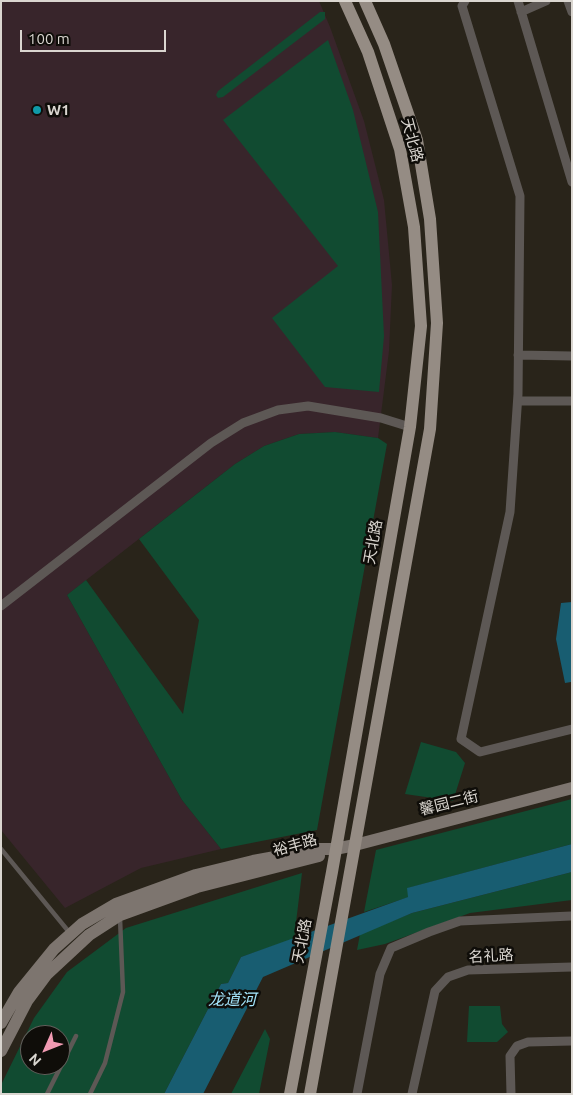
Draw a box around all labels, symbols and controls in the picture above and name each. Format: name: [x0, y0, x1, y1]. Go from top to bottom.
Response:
scale bar: [22, 20, 169, 52]
text: 100 m: [28, 30, 70, 47]
place label: W1: [47, 101, 70, 119]
marker: W1: [31, 104, 43, 116]
street label: 天北路: [397, 116, 427, 164]
street label: 天北路: [360, 518, 386, 566]
street label: 馨园二街: [418, 787, 480, 819]
street label: 裕丰路: [271, 830, 319, 860]
street label: 天北路: [289, 917, 315, 965]
street label: 名礼路: [468, 946, 514, 966]
water label: 龙道河: [208, 990, 256, 1010]
north arrow: [20, 1025, 70, 1075]
text: N: [26, 1050, 44, 1069]

